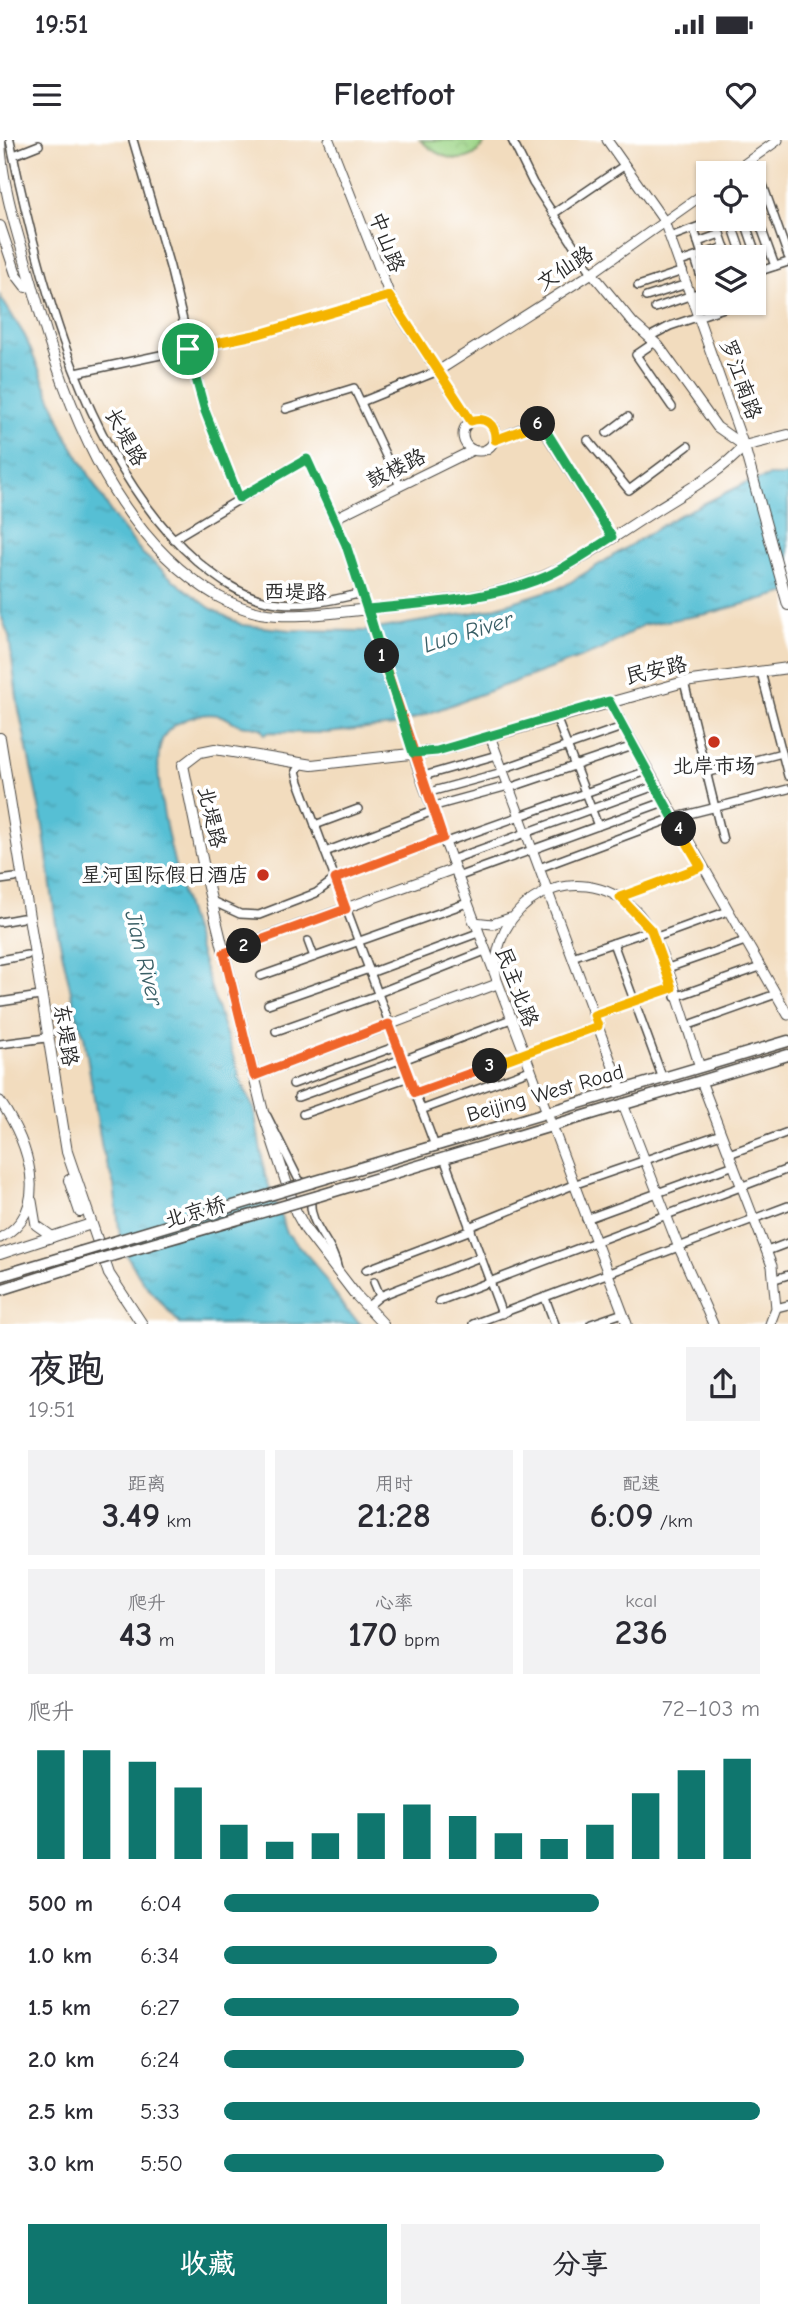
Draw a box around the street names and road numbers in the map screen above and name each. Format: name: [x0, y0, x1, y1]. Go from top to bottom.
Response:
street label: 中山路: [365, 208, 409, 276]
street label: 文仙路: [532, 241, 598, 295]
street label: 罗江南路: [715, 335, 767, 423]
street label: 长堤路: [100, 404, 152, 470]
street label: 鼓楼路: [362, 443, 430, 493]
street label: 西堤路: [263, 579, 327, 605]
street label: 民安路: [623, 651, 689, 689]
street label: 北堤路: [193, 784, 231, 850]
street label: 民主北路: [491, 943, 543, 1031]
street label: 东堤路: [49, 1002, 83, 1068]
street label: Beijing West Road: [464, 1059, 626, 1127]
street label: 北京桥: [161, 1192, 229, 1232]

